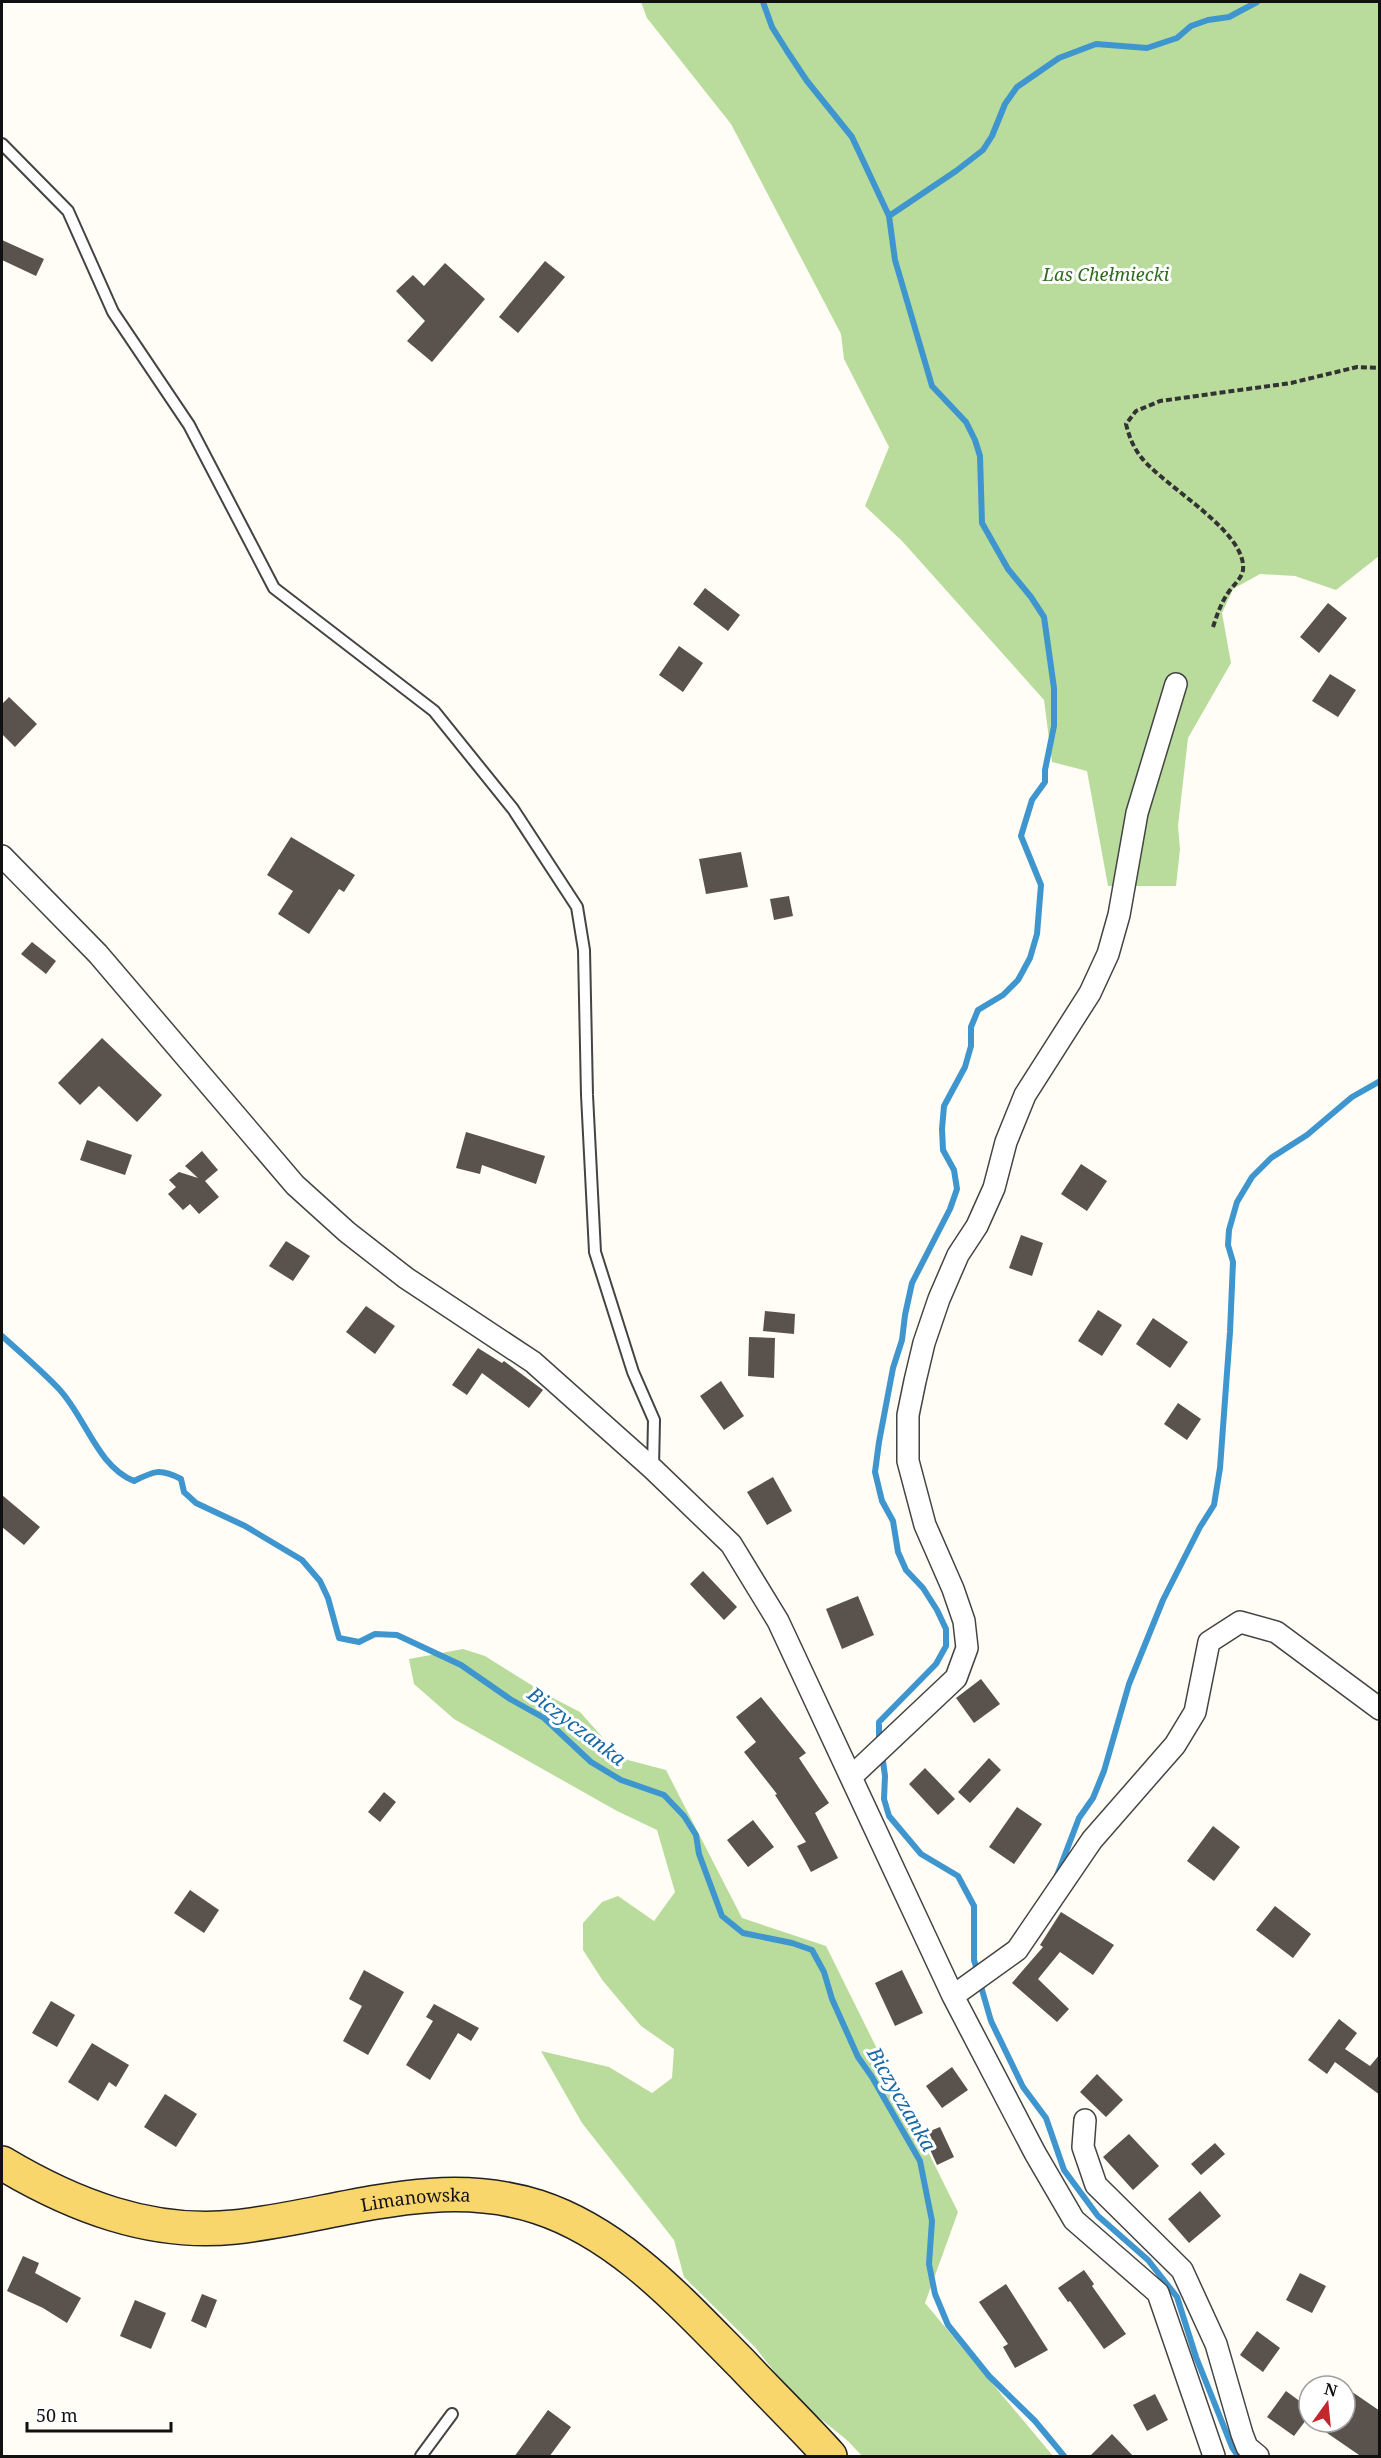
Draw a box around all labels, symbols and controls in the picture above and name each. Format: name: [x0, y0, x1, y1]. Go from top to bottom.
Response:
park label: Las Chełmiecki: [1042, 262, 1170, 286]
water label: Biczyczanka: [522, 1680, 632, 1772]
water label: Biczyczanka: [861, 2041, 943, 2156]
street label: Limanowska: [359, 2183, 471, 2217]
north arrow: [1297, 2374, 1357, 2434]
text: N: [1322, 2377, 1340, 2402]
scale bar: [27, 2395, 171, 2433]
text: 50 m: [36, 2403, 78, 2427]

